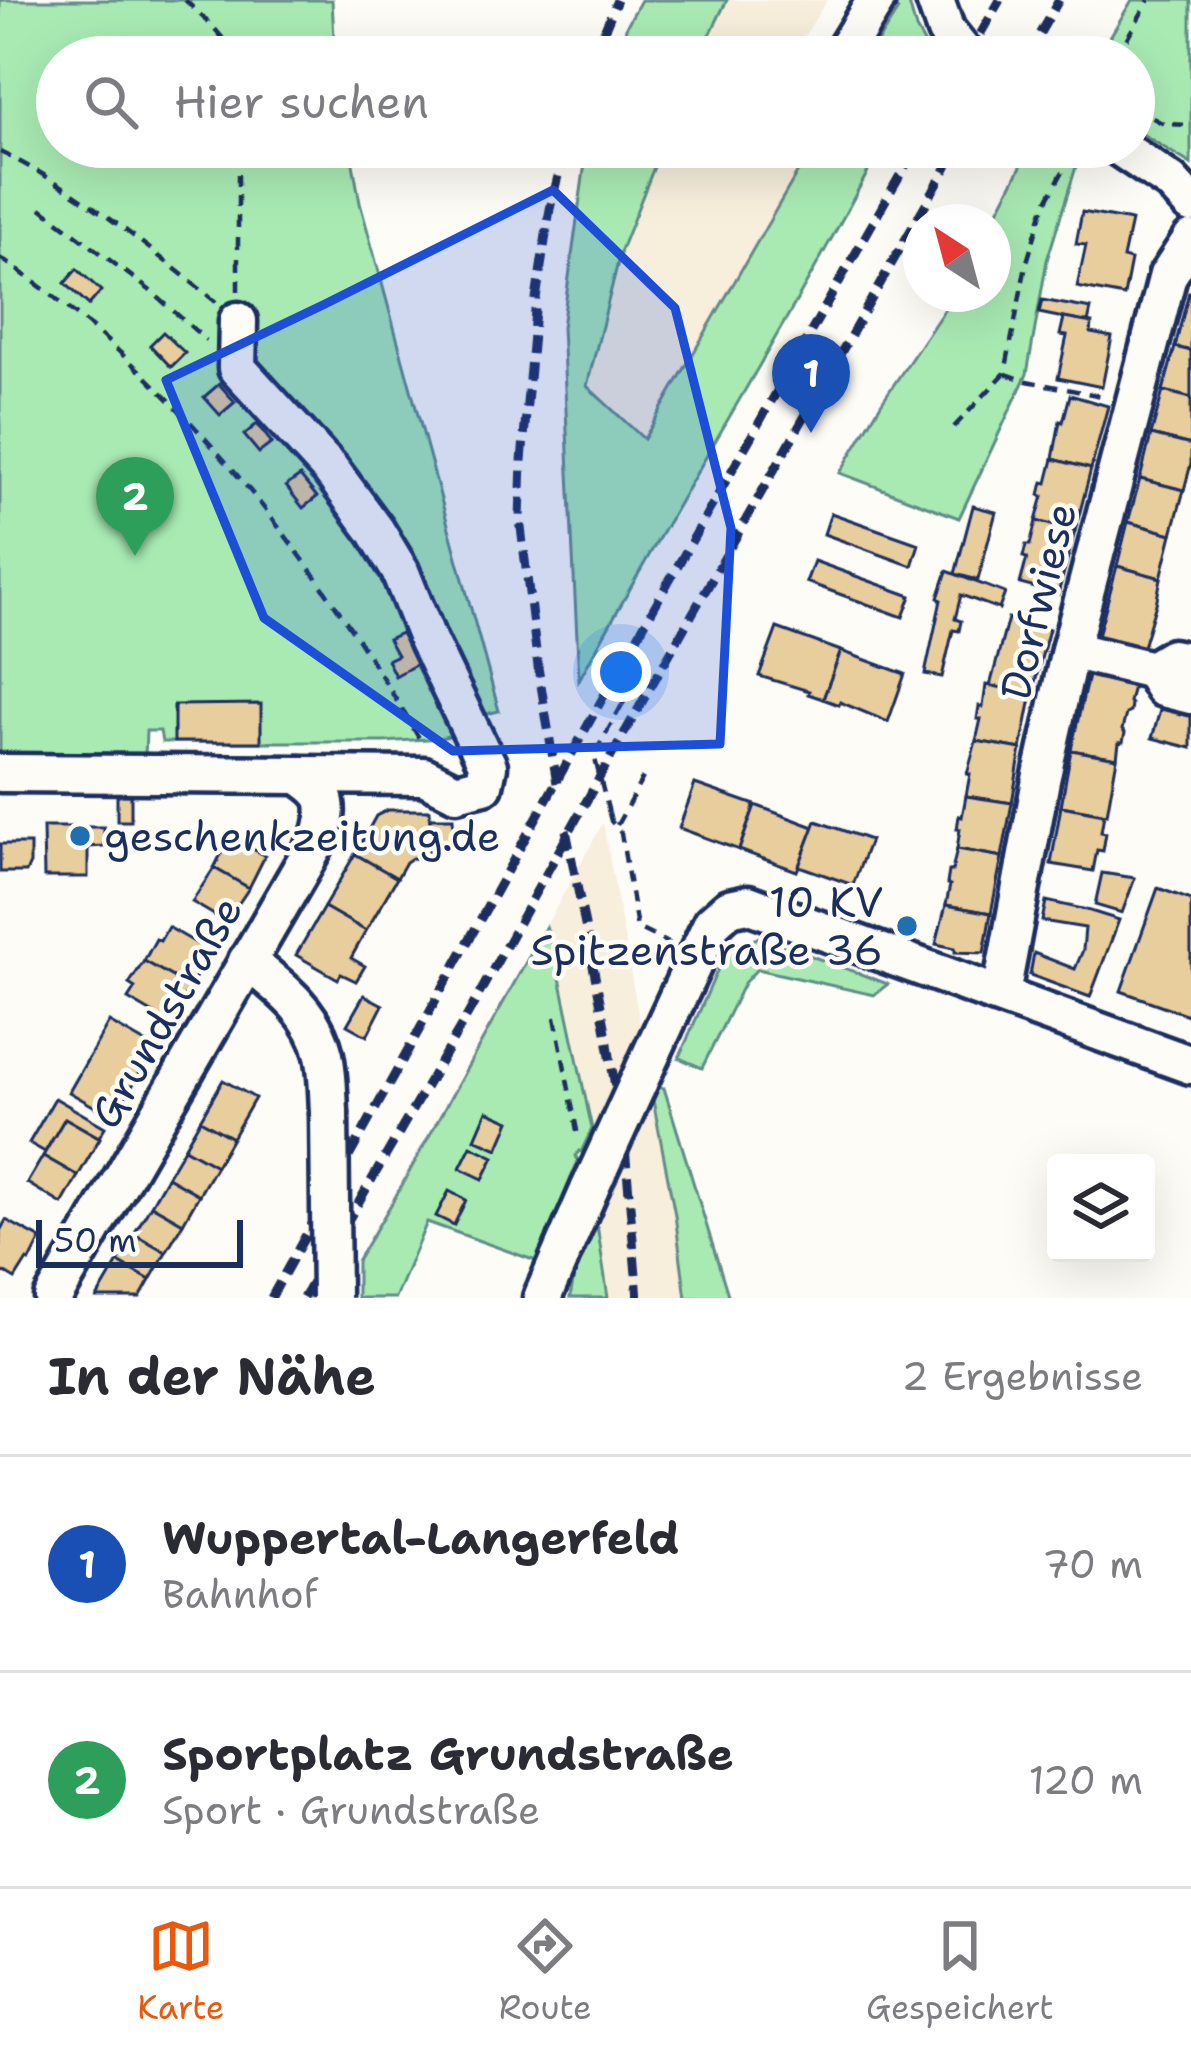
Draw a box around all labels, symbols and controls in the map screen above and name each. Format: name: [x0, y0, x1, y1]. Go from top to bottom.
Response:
search box: [36, 36, 1155, 168]
icon: search: [78, 69, 144, 135]
text: Hier suchen: [174, 72, 429, 132]
north arrow: [903, 204, 1011, 312]
pin: 1: [772, 334, 850, 433]
pin: 2: [96, 457, 174, 556]
street label: Dorfwiese: [987, 497, 1089, 705]
your location: [591, 642, 651, 702]
place label: geschenkzeitung.de: [104, 808, 501, 864]
marker: geschenkzeitung.de: [67, 823, 93, 849]
place label: 10 KV Spitzenstraße 36: [531, 874, 883, 978]
street label: Grundstraße: [77, 886, 255, 1138]
marker: 10 KV Spitzenstraße 36: [894, 913, 920, 939]
map controls: [1047, 1154, 1155, 1262]
button: layers: [1047, 1154, 1155, 1262]
scale bar: [36, 1214, 243, 1267]
text: 50 m: [54, 1218, 137, 1263]
text: In der Nähe: [48, 1342, 376, 1410]
text: 2 Ergebnisse: [902, 1350, 1143, 1402]
text: Wuppertal-Langerfeld: [162, 1508, 679, 1568]
text: 1: [78, 1538, 96, 1590]
text: 70 m: [1042, 1538, 1143, 1590]
text: Bahnhof: [162, 1568, 318, 1620]
text: Sportplatz Grundstraße: [162, 1724, 734, 1784]
text: 2: [73, 1754, 101, 1806]
text: 120 m: [1028, 1754, 1143, 1806]
text: Sport · Grundstraße: [162, 1784, 540, 1836]
tab: Karte: [137, 1913, 224, 2030]
tab: Route: [499, 1913, 592, 2030]
tab: Gespeichert: [866, 1913, 1054, 2030]

